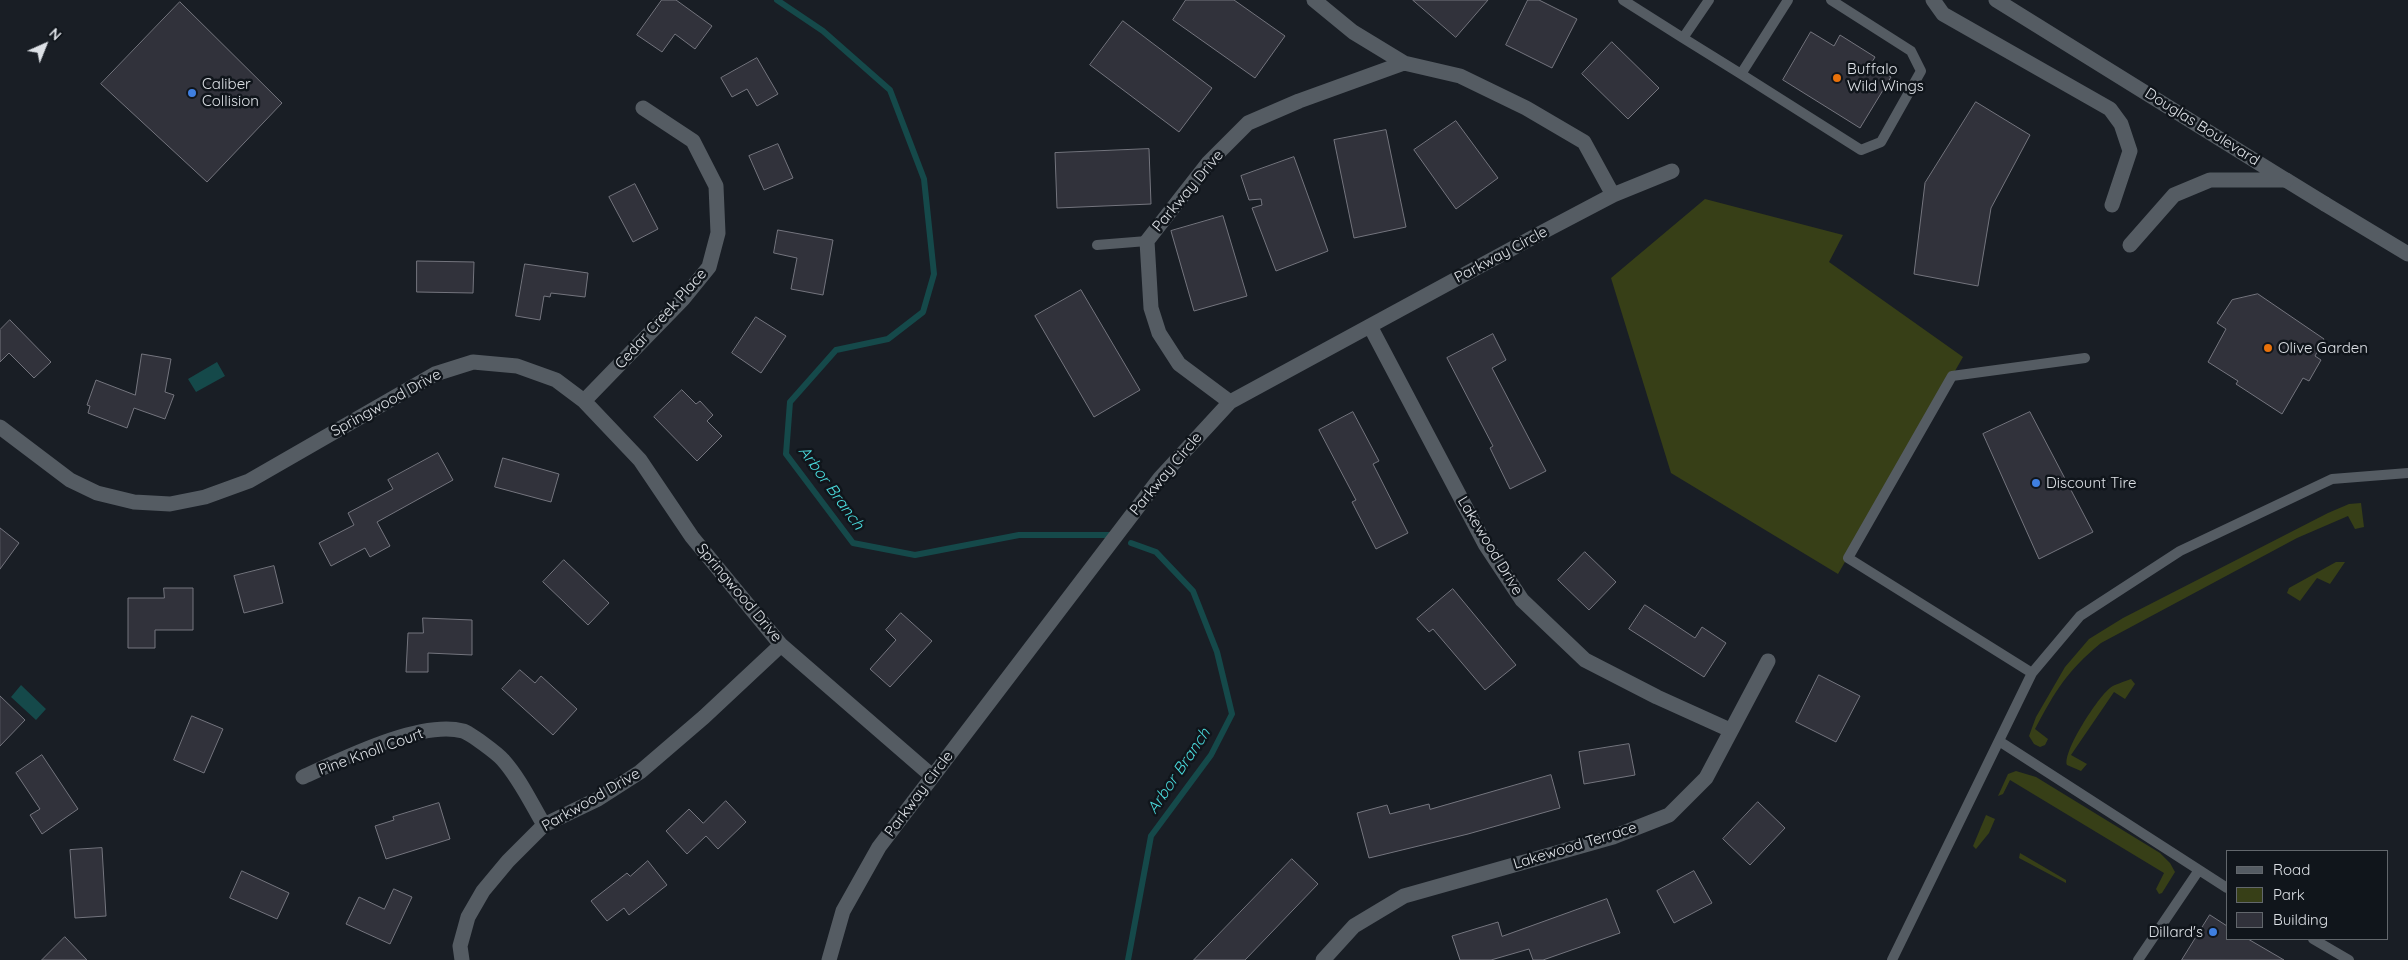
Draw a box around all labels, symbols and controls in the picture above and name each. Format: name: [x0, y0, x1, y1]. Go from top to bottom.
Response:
north arrow: [20, 20, 70, 70]
text: N: [45, 24, 65, 44]
place label: Buffalo Wild Wings: [1847, 60, 1924, 95]
marker: Buffalo Wild Wings: [1831, 72, 1843, 84]
place label: Caliber Collision: [202, 75, 259, 110]
street label: Douglas Boulevard: [2141, 84, 2263, 170]
marker: Caliber Collision: [186, 87, 198, 99]
street label: Parkway Drive: [1149, 147, 1227, 235]
street label: Parkway Circle: [1451, 223, 1551, 287]
street label: Cedar Creek Place: [611, 265, 711, 373]
place label: Olive Garden: [2278, 339, 2368, 357]
marker: Olive Garden: [2262, 342, 2274, 354]
street label: Springwood Drive: [328, 365, 444, 441]
street label: Parkway Circle: [1126, 429, 1206, 519]
water label: Arbor Branch: [794, 442, 868, 534]
place label: Discount Tire: [2046, 474, 2136, 492]
marker: Discount Tire: [2030, 477, 2042, 489]
street label: Lakewood Drive: [1453, 493, 1527, 599]
street label: Springwood Drive: [693, 540, 785, 646]
street label: Pine Knoll Court: [316, 725, 426, 779]
water label: Arbor Branch: [1143, 725, 1215, 817]
street label: Parkway Circle: [881, 748, 957, 840]
street label: Parkwood Drive: [539, 765, 643, 835]
street label: Lakewood Terrace: [1511, 819, 1639, 873]
legend: [2226, 850, 2388, 940]
text: Road: [2273, 860, 2310, 879]
text: Park: [2273, 885, 2305, 904]
text: Building: [2273, 910, 2328, 929]
place label: Dillard's: [2149, 923, 2203, 941]
marker: Dillard's: [2207, 926, 2219, 938]

